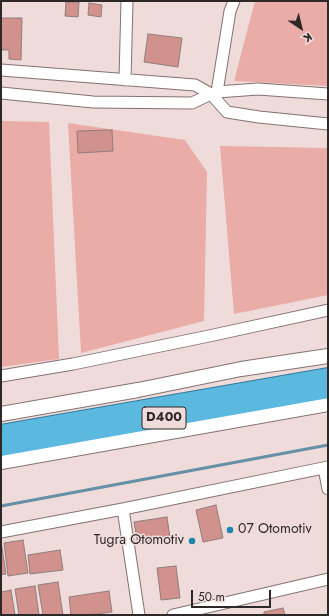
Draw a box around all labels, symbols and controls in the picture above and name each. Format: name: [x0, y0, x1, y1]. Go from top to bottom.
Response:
north arrow: [281, 8, 321, 48]
text: K: [300, 29, 316, 47]
road number: D400: [142, 407, 186, 429]
place label: 07 Otomotiv: [238, 522, 312, 538]
marker: 07 Otomotiv: [225, 525, 235, 535]
place label: Tugra Otomotiv: [94, 533, 184, 549]
marker: Tugra Otomotiv: [187, 536, 197, 546]
scale bar: [193, 582, 273, 608]
text: 50 m: [198, 588, 225, 606]

